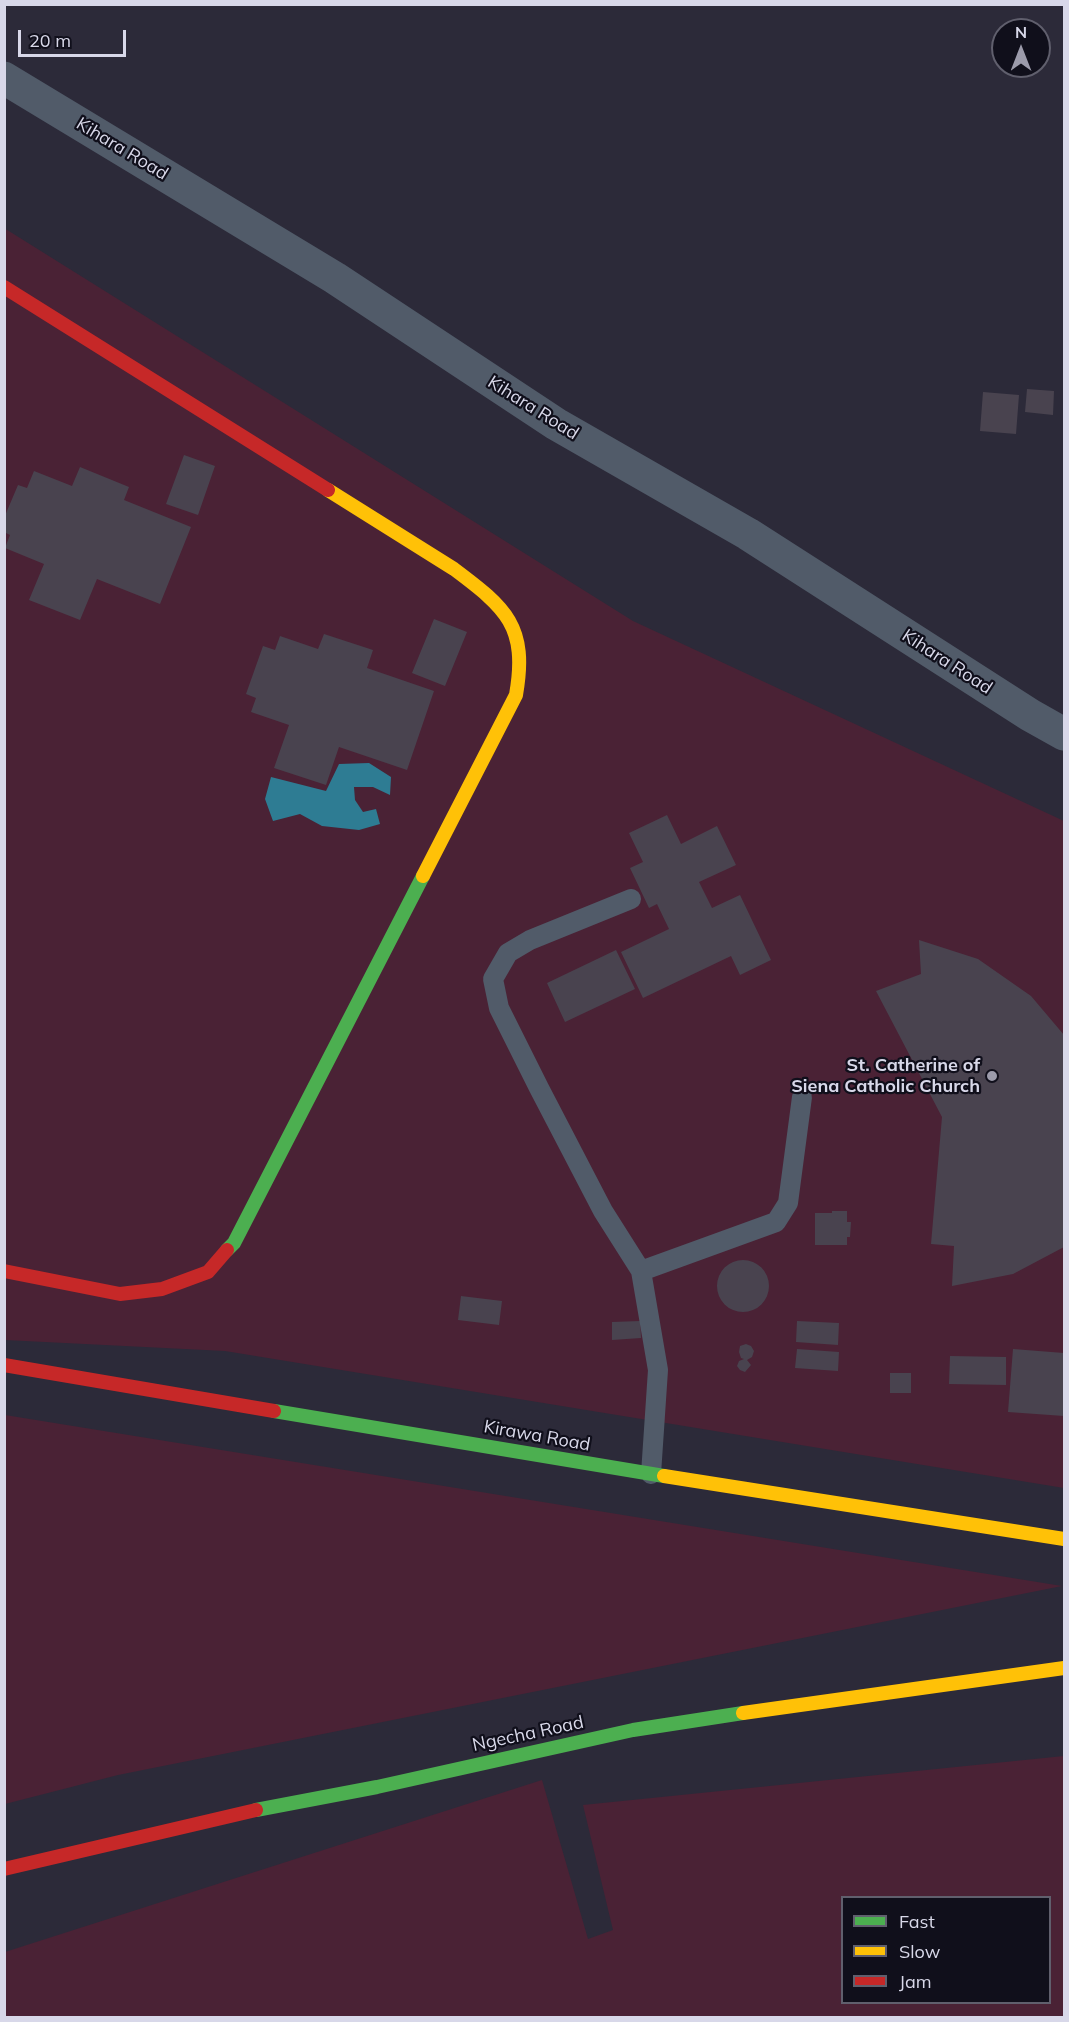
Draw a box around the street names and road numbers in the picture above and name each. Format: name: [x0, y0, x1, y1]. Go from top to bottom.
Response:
street label: Kihara Road: [72, 113, 172, 185]
street label: Kihara Road: [484, 372, 582, 444]
street label: Kihara Road: [898, 625, 996, 699]
street label: Kirawa Road: [482, 1416, 592, 1456]
street label: Ngecha Road: [470, 1712, 586, 1756]

